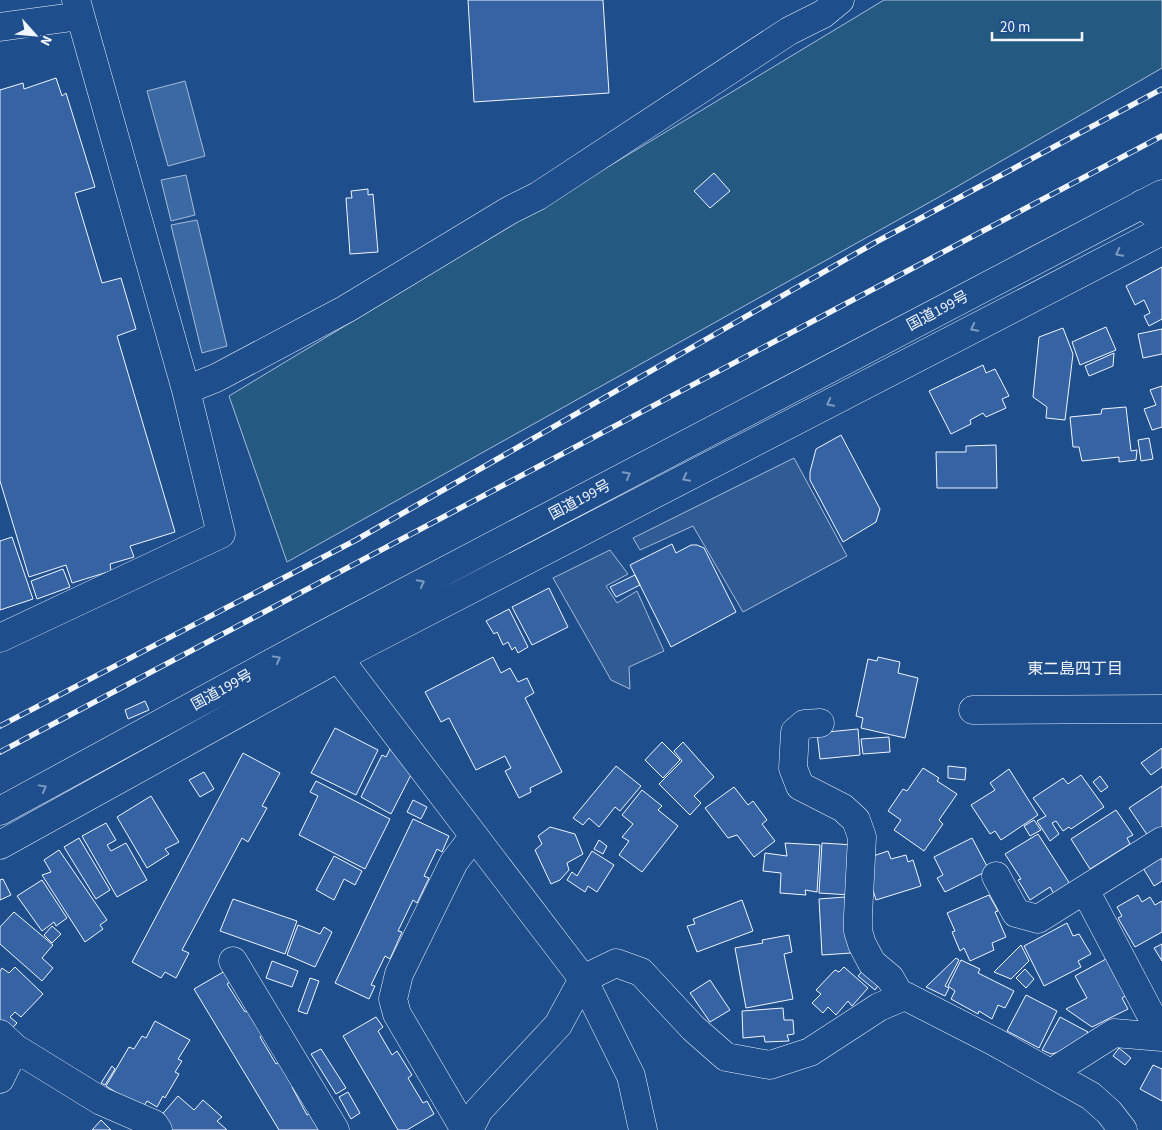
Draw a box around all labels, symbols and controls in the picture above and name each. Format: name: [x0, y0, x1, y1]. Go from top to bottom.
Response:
north arrow: [10, 10, 60, 60]
scale bar: [992, 10, 1082, 42]
text: 20 m: [1000, 17, 1030, 38]
text: N: [35, 32, 57, 49]
one-way arrow: [1115, 247, 1124, 257]
street label: 国道199号: [903, 286, 973, 336]
one-way arrow: [971, 322, 980, 332]
one-way arrow: [826, 397, 835, 407]
one-way arrow: [621, 471, 630, 481]
one-way arrow: [682, 472, 691, 482]
street label: 国道199号: [545, 475, 615, 525]
one-way arrow: [416, 579, 425, 589]
one-way arrow: [272, 656, 281, 666]
district label: 東二島四丁目: [1027, 658, 1123, 680]
street label: 国道199号: [187, 664, 257, 716]
one-way arrow: [37, 784, 46, 794]

